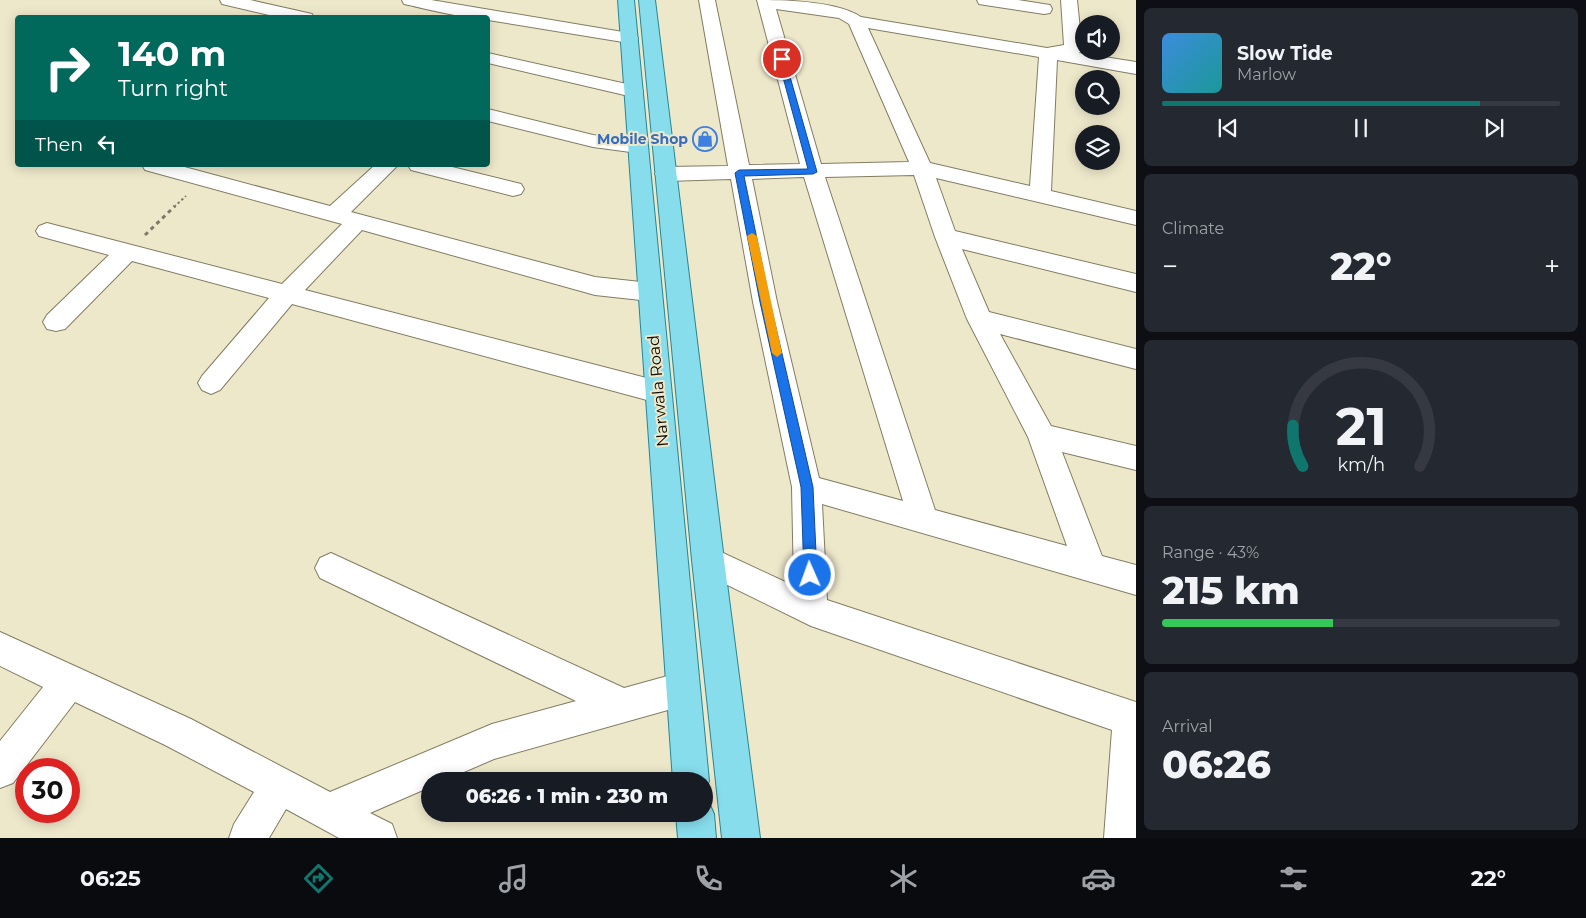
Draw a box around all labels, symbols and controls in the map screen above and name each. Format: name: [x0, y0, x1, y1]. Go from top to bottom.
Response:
map controls: [1075, 15, 1120, 170]
button: sound: [1075, 15, 1120, 60]
text: 140 m: [118, 32, 226, 75]
icon: right: [35, 35, 100, 100]
pin: [761, 38, 803, 80]
text: Slow Tide: [1237, 42, 1333, 65]
icon: arrive: [768, 45, 796, 73]
text: Marlow: [1237, 65, 1296, 84]
button: search: [1075, 70, 1120, 115]
text: Turn right: [118, 75, 228, 102]
icon: previous: [1214, 114, 1242, 142]
icon: pause: [1347, 114, 1375, 142]
icon: next: [1480, 114, 1508, 142]
button: layers: [1075, 125, 1120, 170]
shop icon: Mobile Shop: [692, 126, 718, 152]
icon: left: [93, 130, 121, 158]
place label: Mobile Shop: [597, 130, 688, 148]
text: Then: [35, 133, 83, 156]
text: Climate: [1162, 219, 1224, 238]
text: 22°: [1330, 243, 1392, 290]
text: −: [1162, 249, 1178, 283]
text: +: [1544, 249, 1560, 283]
street label: Narwala Road: [644, 334, 672, 448]
text: 21: [1335, 395, 1387, 458]
text: km/h: [1337, 454, 1385, 475]
text: Range · 43%: [1162, 543, 1259, 562]
position arrow: [783, 548, 835, 600]
text: 215 km: [1162, 567, 1300, 614]
text: Arrival: [1162, 717, 1212, 736]
text: 06:26: [1162, 741, 1271, 788]
speed limit sign: 30: [15, 758, 80, 823]
text: 06:26 · 1 min · 230 m: [466, 785, 668, 808]
icon: directions: [301, 861, 336, 896]
icon: music: [496, 861, 531, 896]
icon: phone: [691, 861, 726, 896]
icon: climate: [886, 861, 921, 896]
icon: car: [1081, 861, 1116, 896]
icon: filters: [1276, 861, 1311, 896]
text: 06:25: [80, 865, 141, 892]
text: 22°: [1471, 865, 1506, 892]

